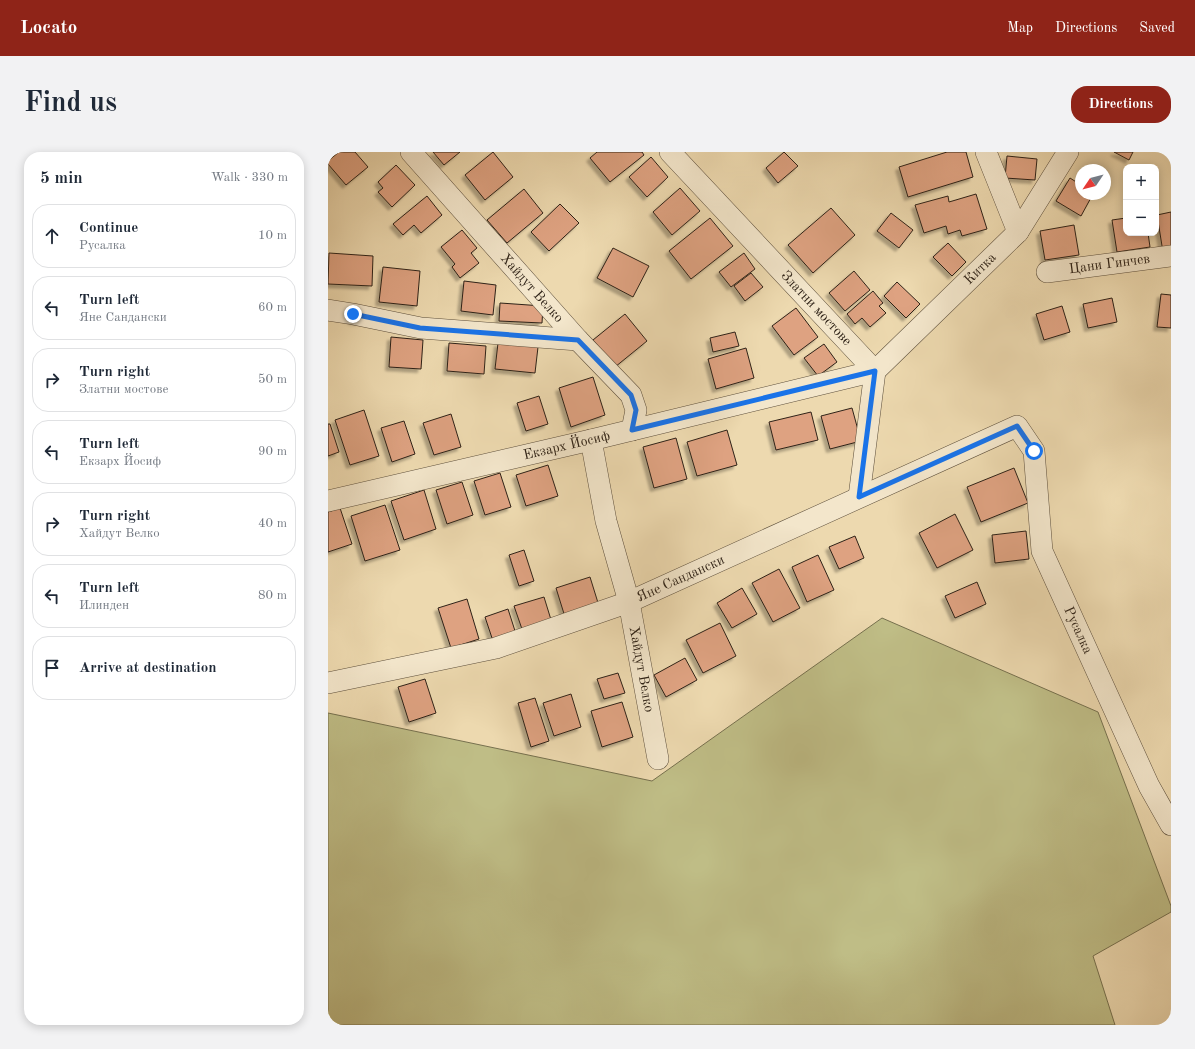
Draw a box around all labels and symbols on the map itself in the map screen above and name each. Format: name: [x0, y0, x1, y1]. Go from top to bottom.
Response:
north arrow: [1075, 164, 1111, 200]
street label: Китка: [962, 250, 999, 287]
street label: Хайдут Велко: [498, 251, 566, 325]
street label: Цани Гинчев: [1068, 252, 1151, 276]
street label: Златни мостове: [778, 268, 854, 348]
route end: [344, 305, 362, 323]
street label: Екзарх Йосиф: [522, 429, 612, 462]
route start: [1025, 442, 1043, 460]
street label: Яне Сандански: [635, 553, 727, 605]
street label: Русалка: [1061, 604, 1095, 656]
street label: Хайдут Велко: [627, 625, 656, 713]

